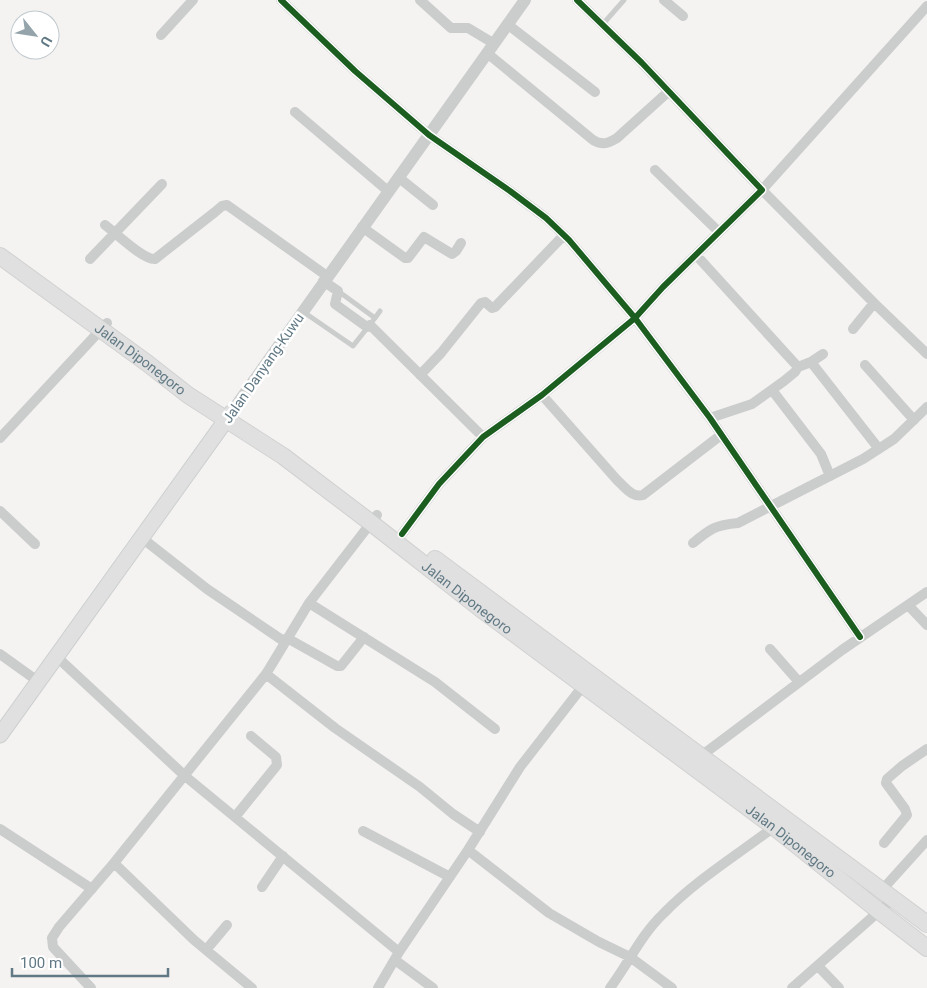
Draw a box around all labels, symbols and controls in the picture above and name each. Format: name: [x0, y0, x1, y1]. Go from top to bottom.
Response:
north arrow: [10, 10, 60, 60]
text: U: [37, 34, 55, 49]
street label: Jalan Danyang-Kuwu: [219, 310, 307, 426]
street label: Jalan Diponegoro: [92, 320, 189, 398]
street label: Jalan Diponegoro: [419, 558, 515, 637]
street label: Jalan Diponegoro: [743, 801, 839, 881]
scale bar: [12, 946, 169, 978]
text: 100 m: [20, 954, 62, 972]

